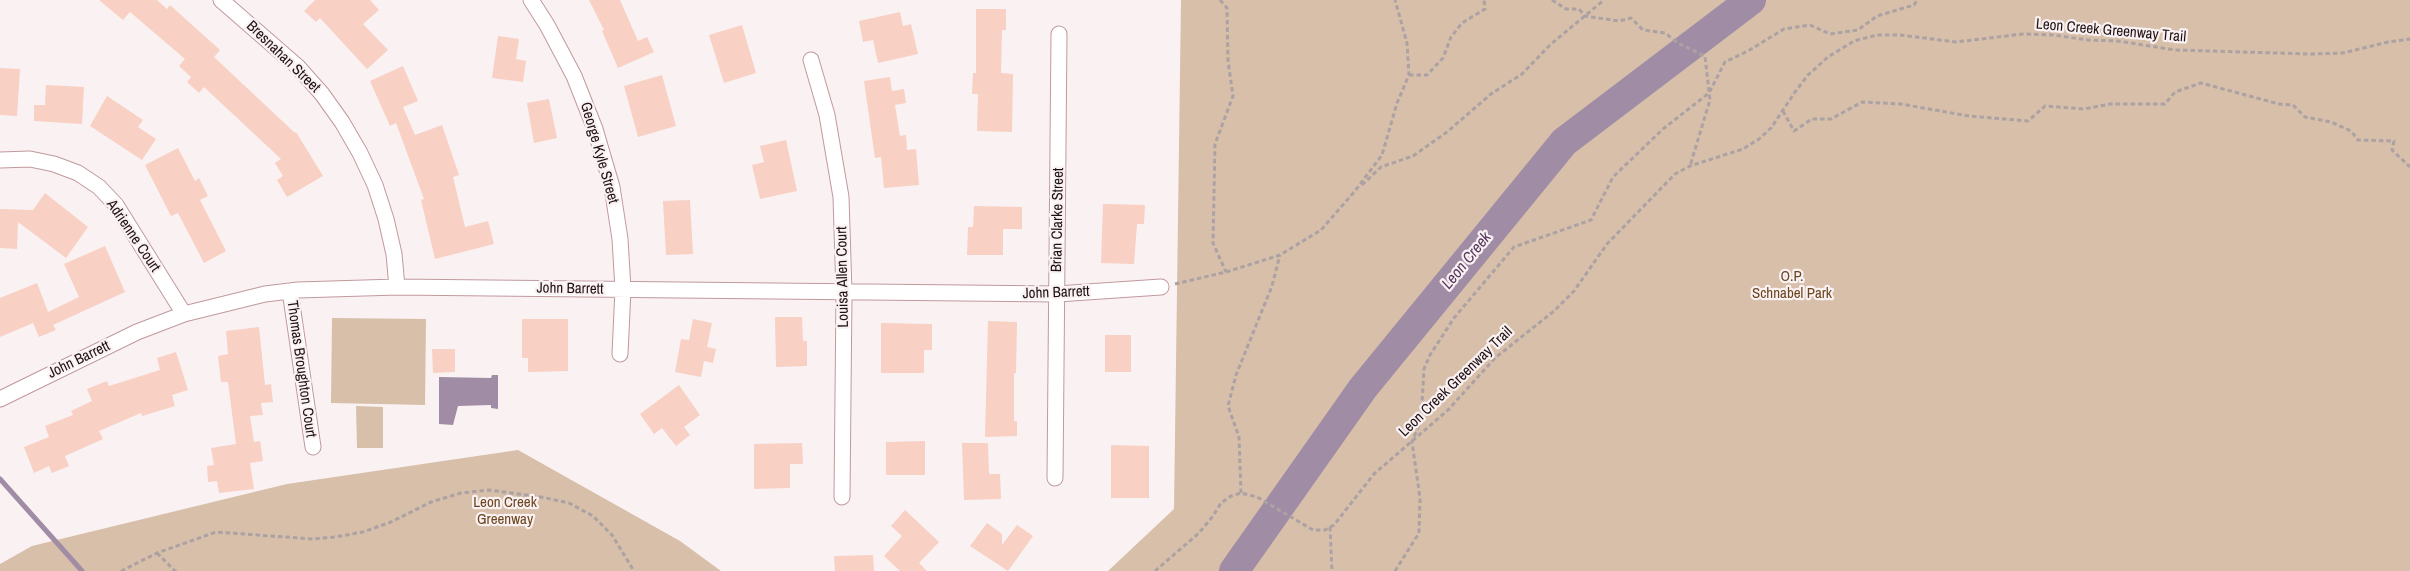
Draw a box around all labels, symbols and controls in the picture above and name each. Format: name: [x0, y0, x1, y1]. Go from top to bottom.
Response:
street label: Leon Creek Greenway Trail: [2035, 15, 2187, 47]
street label: Bresnahan Street: [242, 17, 324, 97]
street label: George Kyle Street: [576, 100, 622, 206]
street label: Brian Clarke Street: [1048, 168, 1068, 272]
street label: Adrienne Court: [102, 196, 164, 276]
street label: Louisa Allen Court: [833, 226, 853, 328]
water label: Leon Creek: [1438, 229, 1496, 293]
park label: O.P. Schnabel Park: [1752, 268, 1832, 303]
street label: John Barrett: [536, 279, 604, 299]
street label: John Barrett: [1022, 283, 1090, 303]
street label: Thomas Broughton Court: [282, 299, 320, 439]
street label: Leon Creek Greenway Trail: [1396, 323, 1516, 441]
street label: John Barrett: [45, 337, 113, 383]
park label: Leon Creek Greenway: [473, 494, 537, 529]

